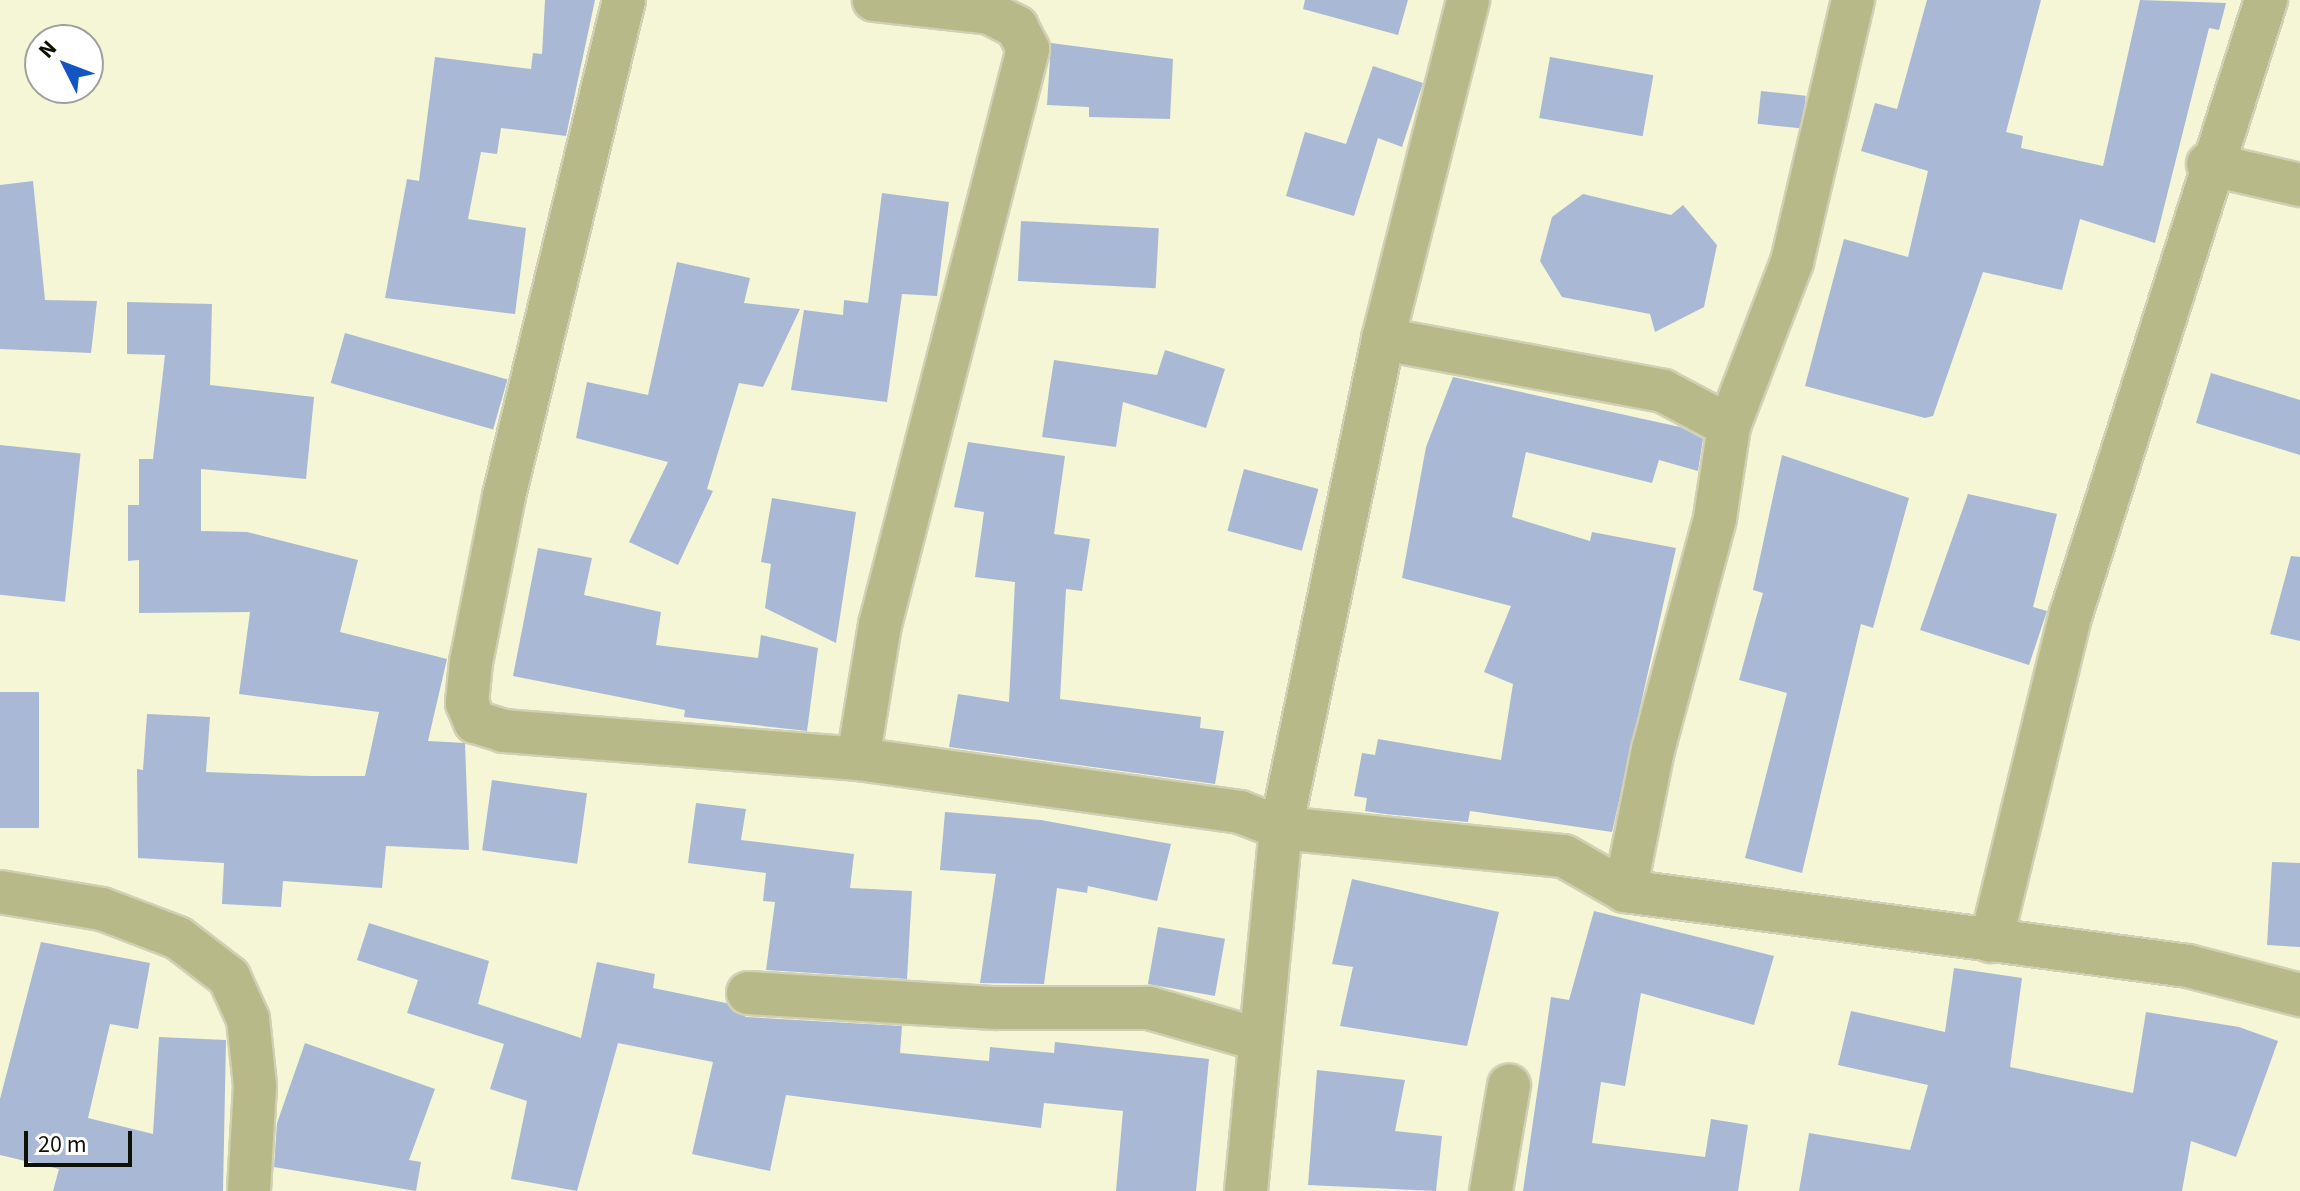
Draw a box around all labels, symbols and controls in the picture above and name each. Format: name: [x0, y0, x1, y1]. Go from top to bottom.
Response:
north arrow: [24, 24, 104, 104]
text: N: [31, 33, 64, 65]
scale bar: [28, 1115, 136, 1165]
text: 20 m: [38, 1127, 87, 1162]

